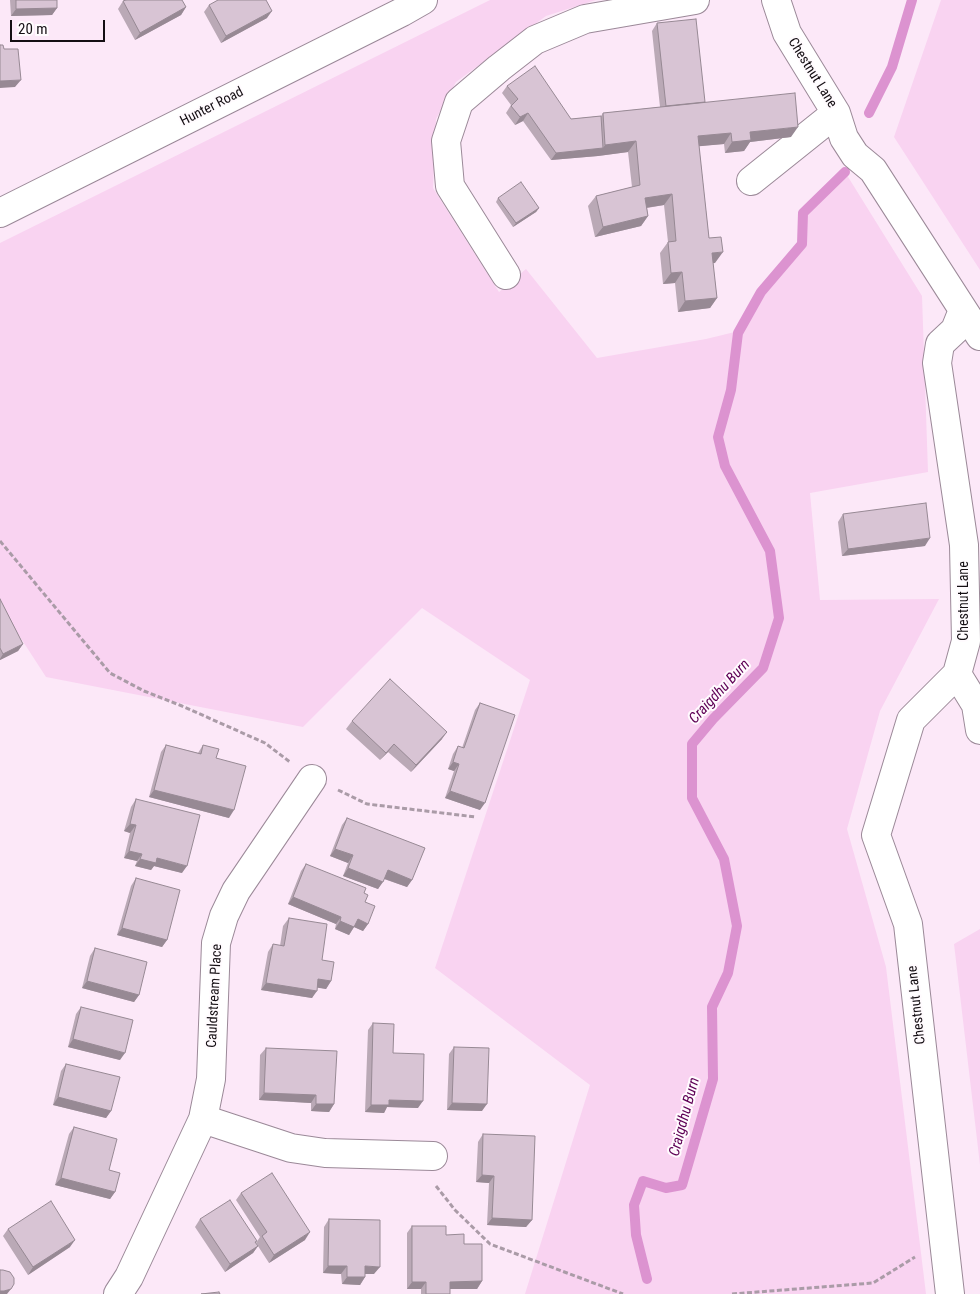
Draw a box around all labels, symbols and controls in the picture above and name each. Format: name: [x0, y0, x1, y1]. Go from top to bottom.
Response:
scale bar: [12, 10, 108, 42]
text: 20 m: [18, 20, 48, 38]
street label: Chestnut Lane: [784, 35, 840, 111]
street label: Hunter Road: [178, 84, 246, 130]
street label: Chestnut Lane: [956, 561, 972, 641]
water label: Craigdhu Burn: [686, 656, 754, 728]
street label: Cauldstream Place: [204, 944, 226, 1048]
street label: Chestnut Lane: [904, 965, 930, 1045]
water label: Craigdhu Burn: [666, 1076, 704, 1158]

